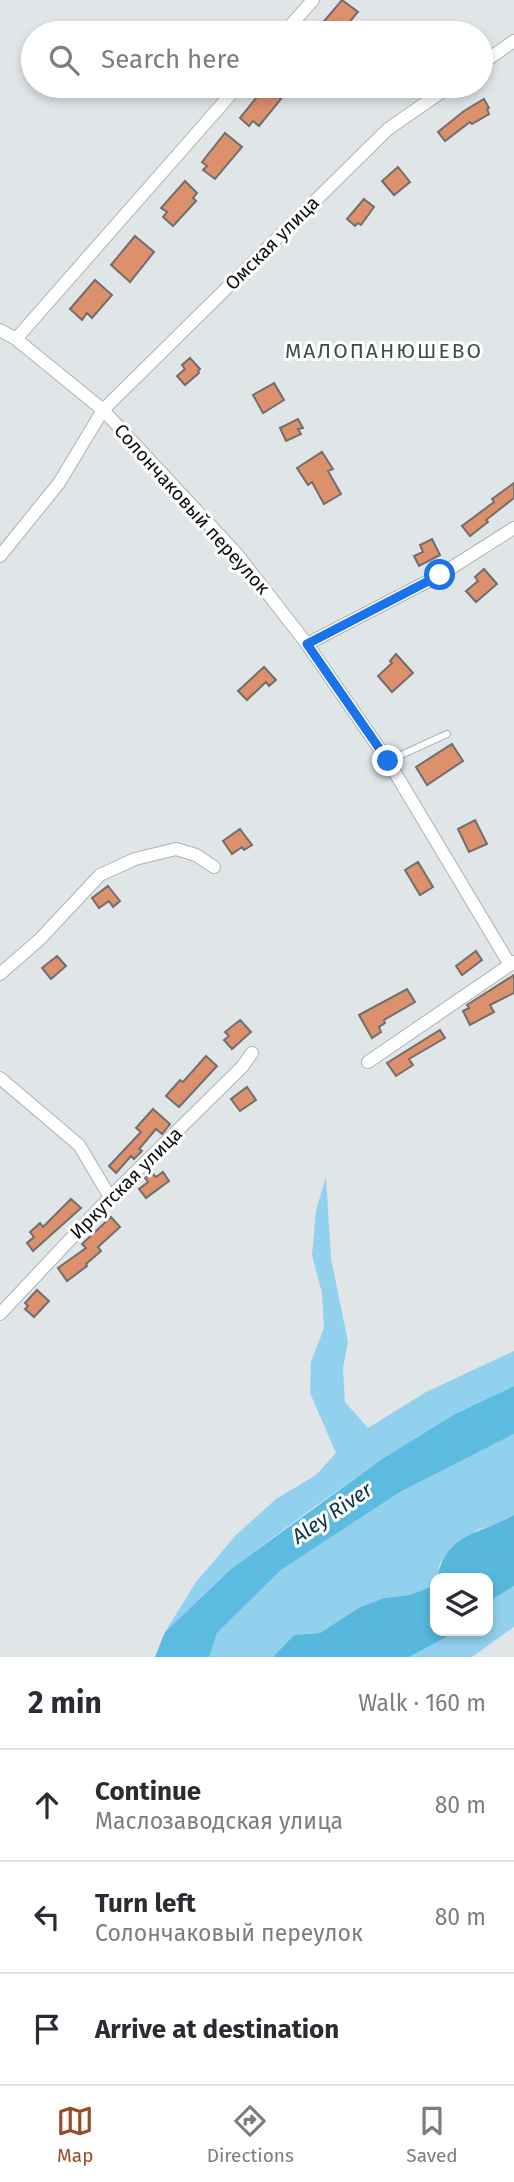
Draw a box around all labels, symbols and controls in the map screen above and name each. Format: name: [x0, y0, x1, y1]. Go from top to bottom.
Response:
search box: [21, 21, 493, 98]
icon: search: [45, 41, 83, 79]
text: Search here: [101, 44, 240, 75]
street label: Омская улица: [220, 191, 324, 295]
district label: МАЛОПАНЮШЕВО: [285, 338, 483, 364]
street label: Солончаковый переулок: [109, 419, 275, 599]
route start: [424, 559, 455, 590]
route end: [372, 745, 403, 776]
street label: Иркутская улица: [65, 1122, 187, 1244]
water label: Aley River: [286, 1476, 378, 1550]
map controls: [430, 1573, 493, 1636]
button: layers: [430, 1573, 493, 1636]
text: 2 min: [28, 1685, 102, 1721]
text: Walk · 160 m: [358, 1689, 486, 1717]
text: Continue: [95, 1776, 201, 1807]
icon: ahead: [28, 1786, 66, 1824]
text: 80 m: [435, 1791, 486, 1819]
text: Маслозаводская улица: [95, 1807, 343, 1835]
text: Turn left: [95, 1888, 196, 1919]
icon: left: [28, 1898, 66, 1936]
text: 80 m: [435, 1903, 486, 1931]
text: Солончаковый переулок: [95, 1919, 363, 1947]
icon: arrive: [28, 2010, 66, 2048]
text: Arrive at destination: [95, 2014, 339, 2045]
tab: Map: [56, 2102, 94, 2167]
tab: Directions: [207, 2102, 294, 2167]
tab: Saved: [406, 2102, 458, 2167]

